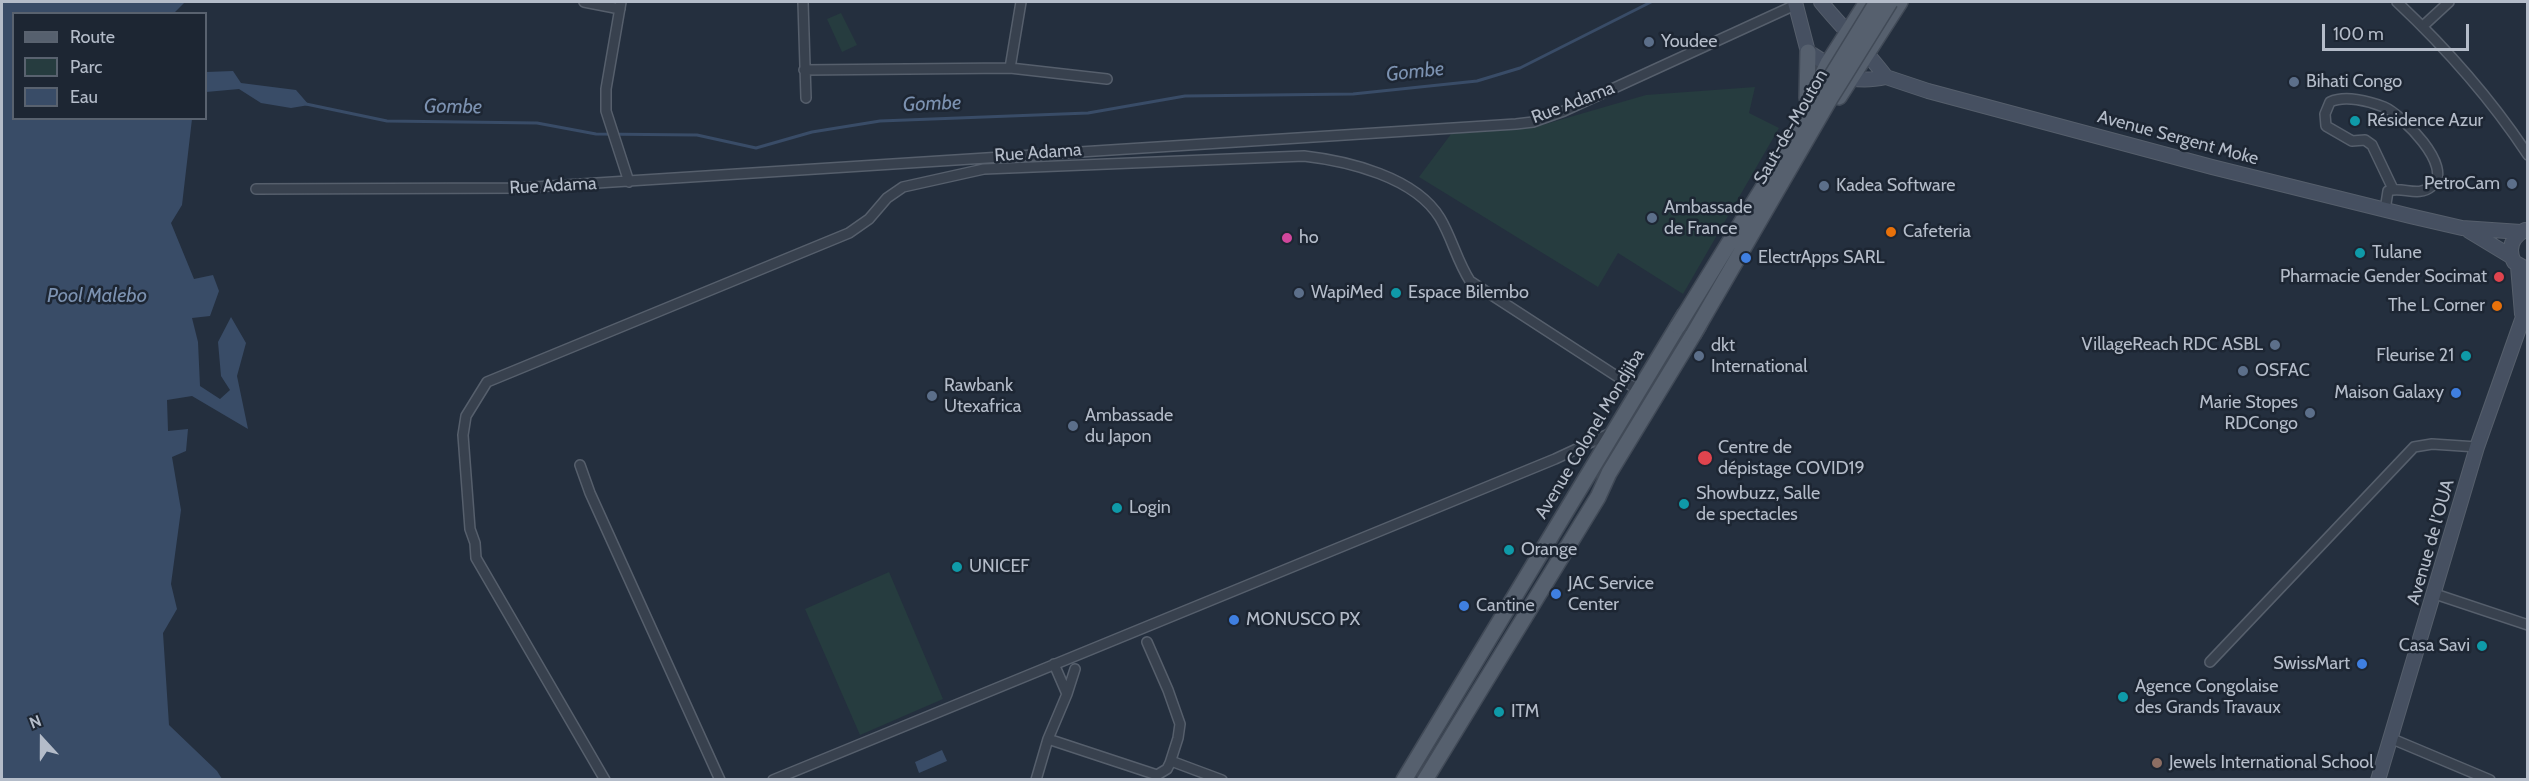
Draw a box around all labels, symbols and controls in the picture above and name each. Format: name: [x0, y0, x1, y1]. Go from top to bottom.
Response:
legend: [12, 12, 207, 120]
scale bar: [2325, 12, 2472, 50]
text: 100 m: [2333, 23, 2384, 45]
text: Route: [70, 26, 115, 48]
place label: Youdee: [1661, 31, 1717, 53]
marker: Youdee: [1642, 35, 1656, 49]
text: Parc: [70, 56, 102, 78]
water label: Gombe: [1385, 57, 1445, 87]
street label: Saut-de-Mouton: [1749, 66, 1833, 188]
place label: Bihati Congo: [2306, 71, 2402, 93]
marker: Bihati Congo: [2287, 75, 2301, 89]
street label: Rue Adama: [1528, 77, 1618, 129]
text: Eau: [70, 86, 98, 108]
water label: Gombe: [902, 91, 962, 117]
water label: Gombe: [424, 94, 482, 120]
street label: Avenue Sergent Moke: [2095, 106, 2261, 170]
place label: Résidence Azur: [2367, 110, 2483, 132]
marker: Résidence Azur: [2348, 114, 2362, 128]
street label: Rue Adama: [994, 139, 1082, 167]
street label: Rue Adama: [509, 173, 597, 199]
place label: PetroCam: [2424, 173, 2500, 195]
place label: Kadea Software: [1836, 175, 1955, 197]
marker: PetroCam: [2505, 177, 2519, 191]
marker: Kadea Software: [1817, 179, 1831, 193]
place label: Ambassade de France: [1664, 197, 1752, 240]
marker: Ambassade de France: [1645, 211, 1659, 225]
place label: Cafeteria: [1903, 221, 1971, 243]
marker: Cafeteria: [1884, 225, 1898, 239]
place label: ho: [1299, 227, 1319, 249]
marker: ho: [1280, 231, 1294, 245]
place label: Tulane: [2372, 242, 2422, 264]
marker: Tulane: [2353, 246, 2367, 260]
place label: ElectrApps SARL: [1758, 247, 1885, 269]
marker: ElectrApps SARL: [1739, 251, 1753, 265]
place label: Pharmacie Gender Socimat: [2280, 266, 2487, 288]
marker: Pharmacie Gender Socimat: [2492, 270, 2506, 284]
place label: WapiMed: [1311, 282, 1383, 304]
place label: Espace Bilembo: [1408, 282, 1529, 304]
water label: Pool Malebo: [47, 284, 147, 308]
marker: WapiMed: [1292, 286, 1306, 300]
marker: Espace Bilembo: [1389, 286, 1403, 300]
place label: The L Corner: [2388, 295, 2485, 317]
marker: The L Corner: [2490, 299, 2504, 313]
place label: VillageReach RDC ASBL: [2082, 334, 2263, 356]
place label: dkt International: [1711, 335, 1807, 378]
marker: VillageReach RDC ASBL: [2268, 338, 2282, 352]
street label: Avenue Colonel Mondjiba: [1531, 345, 1649, 523]
place label: Fleurise 21: [2376, 345, 2454, 367]
marker: dkt International: [1692, 349, 1706, 363]
marker: Fleurise 21: [2459, 349, 2473, 363]
place label: OSFAC: [2255, 360, 2310, 382]
marker: OSFAC: [2236, 364, 2250, 378]
place label: Rawbank Utexafrica: [944, 375, 1021, 418]
place label: Maison Galaxy: [2334, 382, 2444, 404]
marker: Maison Galaxy: [2449, 386, 2463, 400]
marker: Rawbank Utexafrica: [925, 389, 939, 403]
place label: Marie Stopes RDCongo: [2199, 392, 2298, 434]
place label: Ambassade du Japon: [1085, 405, 1173, 448]
marker: Marie Stopes RDCongo: [2303, 406, 2317, 420]
marker: Ambassade du Japon: [1066, 419, 1080, 433]
place label: Centre de dépistage COVID19: [1718, 437, 1865, 480]
marker: Centre de dépistage COVID19: [1696, 449, 1714, 467]
street label: Avenue de l’OUA: [2403, 477, 2459, 607]
place label: Showbuzz, Salle de spectacles: [1696, 483, 1820, 526]
place label: Login: [1129, 497, 1171, 519]
marker: Showbuzz, Salle de spectacles: [1677, 497, 1691, 511]
marker: Login: [1110, 501, 1124, 515]
place label: Orange: [1521, 539, 1577, 561]
marker: Orange: [1502, 543, 1516, 557]
place label: UNICEF: [969, 556, 1030, 578]
marker: UNICEF: [950, 560, 964, 574]
place label: JAC Service Center: [1568, 573, 1654, 616]
marker: JAC Service Center: [1549, 587, 1563, 601]
place label: Cantine: [1476, 595, 1535, 617]
marker: Cantine: [1457, 599, 1471, 613]
place label: MONUSCO PX: [1246, 609, 1360, 631]
marker: MONUSCO PX: [1227, 613, 1241, 627]
place label: Casa Savi: [2399, 635, 2470, 657]
marker: Casa Savi: [2475, 639, 2489, 653]
place label: SwissMart: [2273, 653, 2350, 675]
marker: SwissMart: [2355, 657, 2369, 671]
place label: Agence Congolaise des Grands Travaux: [2135, 676, 2281, 718]
marker: Agence Congolaise des Grands Travaux: [2116, 690, 2130, 704]
place label: ITM: [1511, 701, 1539, 723]
marker: ITM: [1492, 705, 1506, 719]
north arrow: [12, 709, 72, 769]
text: N: [27, 711, 44, 733]
place label: Jewels International School: [2169, 752, 2374, 774]
marker: Jewels International School: [2150, 756, 2164, 770]

